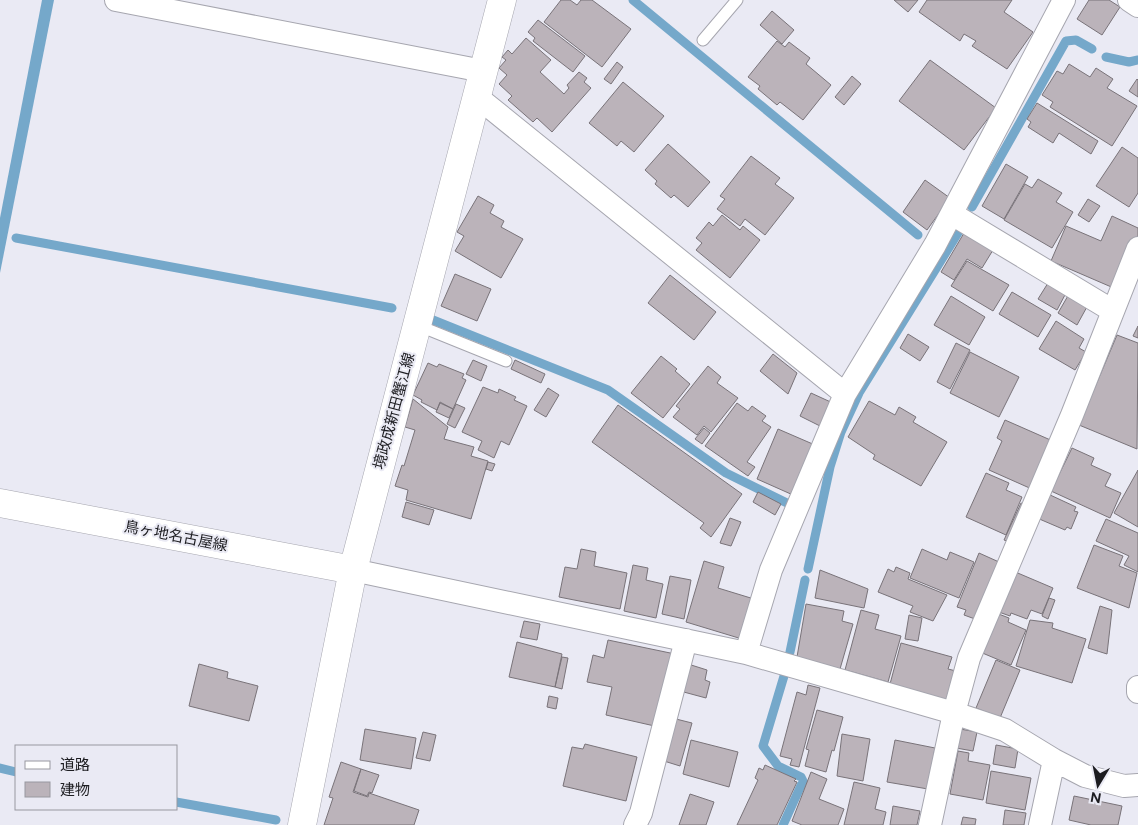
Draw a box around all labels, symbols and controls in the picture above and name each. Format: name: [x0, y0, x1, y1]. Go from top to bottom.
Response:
street label: 境政成新田蟹江線: [370, 351, 418, 471]
street label: 鳥ヶ地名古屋線: [123, 517, 229, 555]
legend: [15, 745, 178, 810]
text: 道路: [60, 756, 90, 774]
north arrow: [1073, 760, 1123, 810]
text: 建物: [60, 781, 90, 799]
text: N: [1089, 788, 1103, 807]

